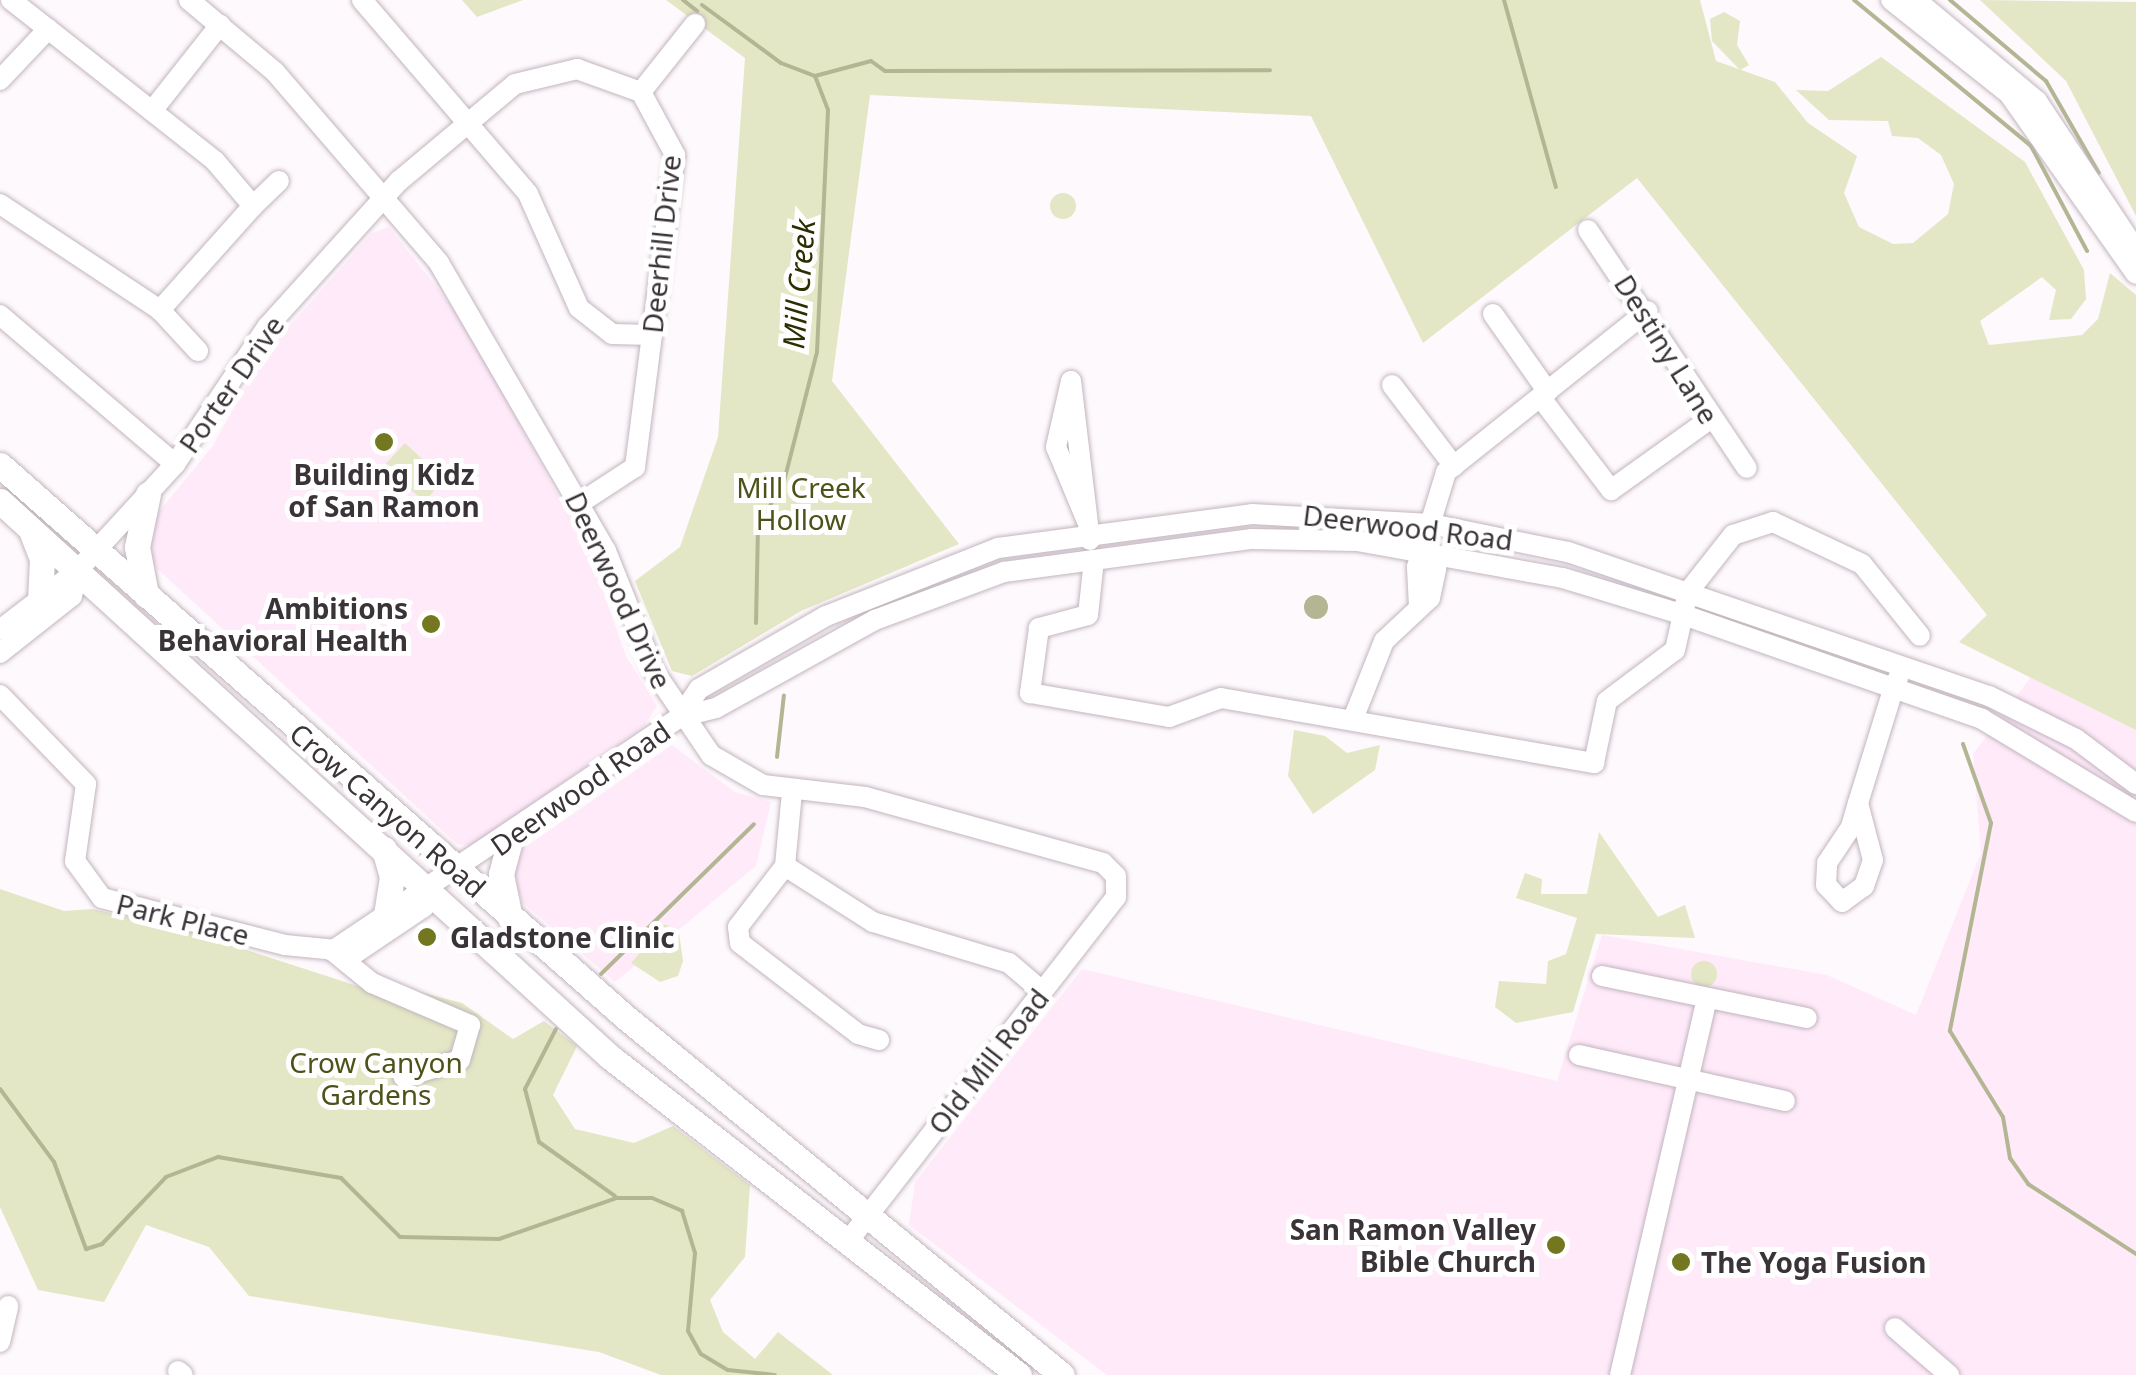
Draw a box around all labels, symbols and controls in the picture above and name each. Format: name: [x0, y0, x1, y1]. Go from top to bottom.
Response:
street label: Deerhill Drive: [635, 153, 687, 335]
water label: Mill Creek: [775, 218, 823, 350]
street label: Destiny Lane: [1608, 268, 1726, 430]
street label: Porter Drive: [172, 309, 290, 459]
marker: Building Kidz of San Ramon: [373, 431, 395, 453]
place label: Building Kidz of San Ramon: [288, 457, 480, 523]
park label: Mill Creek Hollow: [736, 470, 866, 536]
street label: Deerwood Drive: [559, 486, 679, 694]
street label: Deerwood Road: [1301, 497, 1515, 557]
place label: Ambitions Behavioral Health: [158, 591, 408, 657]
marker: Ambitions Behavioral Health: [418, 611, 444, 637]
street label: Deerwood Road: [484, 714, 676, 862]
street label: Crow Canyon Road: [283, 716, 493, 904]
street label: Park Place: [113, 886, 253, 952]
place label: Gladstone Clinic: [450, 920, 675, 954]
marker: Gladstone Clinic: [414, 924, 440, 950]
street label: Old Mill Road: [921, 982, 1055, 1140]
park label: Crow Canyon Gardens: [289, 1045, 463, 1111]
place label: San Ramon Valley Bible Church: [1290, 1212, 1536, 1278]
marker: San Ramon Valley Bible Church: [1545, 1234, 1567, 1256]
place label: The Yoga Fusion: [1701, 1245, 1926, 1279]
marker: The Yoga Fusion: [1670, 1251, 1692, 1273]

